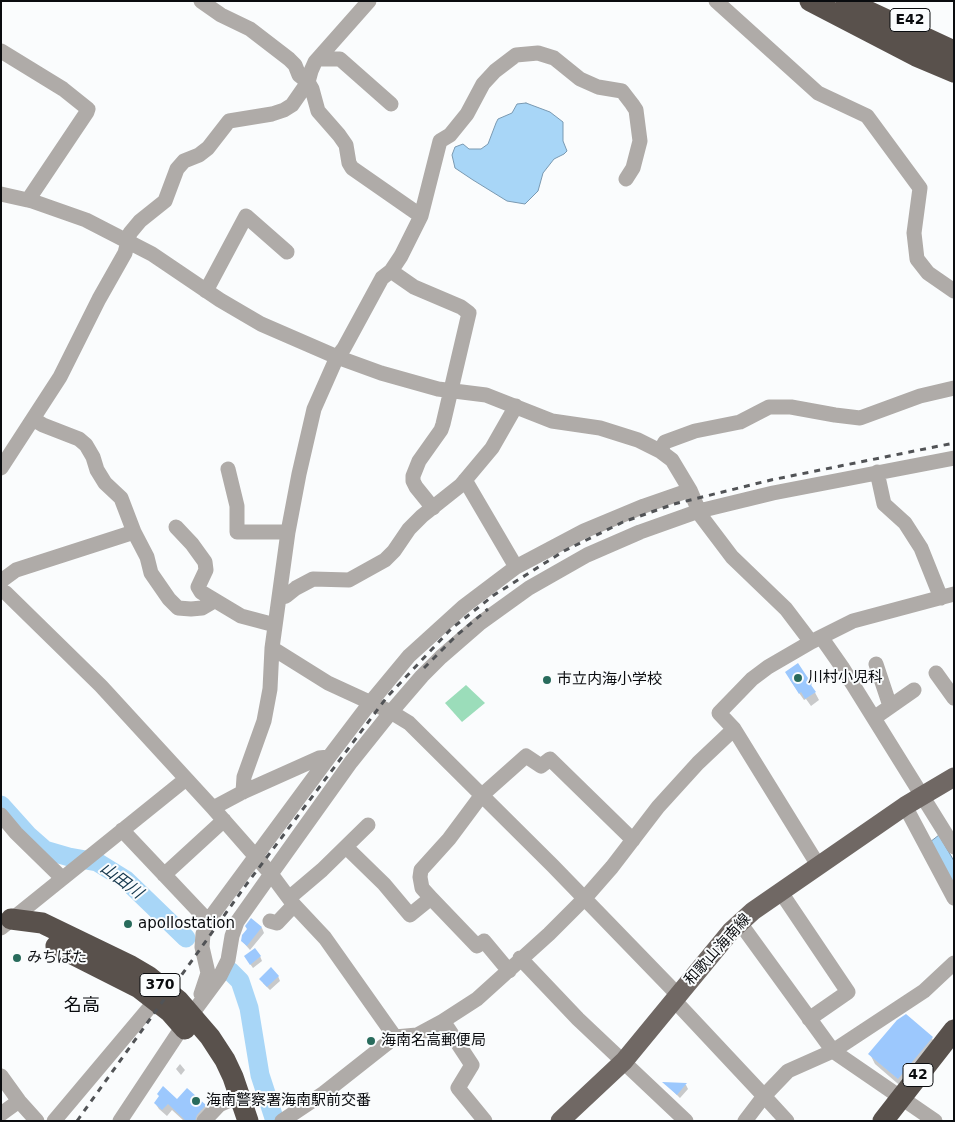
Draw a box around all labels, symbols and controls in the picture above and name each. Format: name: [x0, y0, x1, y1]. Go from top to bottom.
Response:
road number: E42: [890, 8, 930, 32]
place label: 川村小児科: [808, 669, 883, 687]
place label: 市立内海小学校: [557, 671, 662, 689]
marker: 川村小児科: [792, 672, 804, 684]
marker: 市立内海小学校: [541, 674, 553, 686]
water label: 山田川: [96, 859, 146, 903]
street label: 和歌山海南線: [681, 911, 755, 989]
place label: apollostation: [138, 915, 235, 933]
marker: apollostation: [122, 918, 134, 930]
place label: みちばた: [27, 949, 87, 967]
marker: みちばた: [11, 952, 23, 964]
road number: 370: [140, 974, 180, 996]
district label: 名高: [64, 995, 100, 1017]
place label: 海南名高郵便局: [381, 1032, 486, 1050]
marker: 海南名高郵便局: [365, 1035, 377, 1047]
road number: 42: [903, 1064, 933, 1086]
place label: 海南警察署海南駅前交番: [206, 1092, 371, 1110]
marker: 海南警察署海南駅前交番: [190, 1095, 202, 1107]

